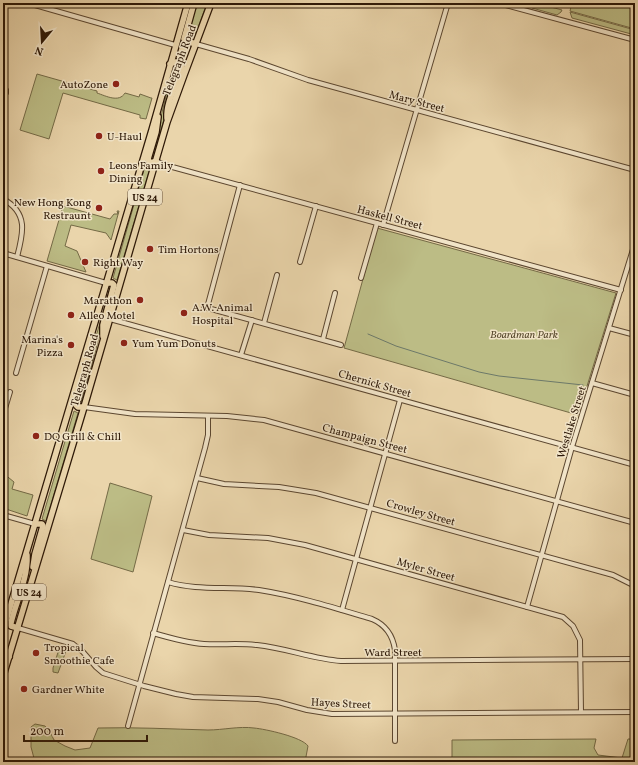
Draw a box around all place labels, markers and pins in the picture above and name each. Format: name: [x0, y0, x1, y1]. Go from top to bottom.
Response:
place label: AutoZone: [60, 78, 108, 93]
marker: AutoZone: [111, 79, 121, 89]
place label: U-Haul: [107, 130, 142, 145]
marker: U-Haul: [94, 131, 104, 141]
place label: Leons Family Dining: [109, 159, 173, 187]
marker: Leons Family Dining: [96, 166, 106, 176]
place label: New Hong Kong Restraunt: [14, 196, 91, 224]
marker: New Hong Kong Restraunt: [94, 203, 104, 213]
place label: Tim Hortons: [158, 243, 219, 258]
marker: Tim Hortons: [145, 244, 155, 254]
place label: Right Way: [93, 256, 143, 271]
marker: Right Way: [80, 257, 90, 267]
place label: Marathon: [84, 294, 132, 309]
marker: Marathon: [135, 295, 145, 305]
place label: A.W. Animal Hospital: [192, 301, 252, 329]
marker: A.W. Animal Hospital: [179, 308, 189, 318]
place label: Alleo Motel: [79, 309, 135, 324]
marker: Alleo Motel: [66, 310, 76, 320]
place label: Marina's Pizza: [21, 333, 64, 361]
place label: Yum Yum Donuts: [132, 337, 216, 352]
marker: Yum Yum Donuts: [119, 338, 129, 348]
marker: Marina's Pizza: [66, 340, 76, 350]
place label: DQ Grill & Chill: [44, 430, 121, 445]
marker: DQ Grill & Chill: [31, 431, 41, 441]
place label: Tropical Smoothie Cafe: [44, 641, 114, 669]
marker: Tropical Smoothie Cafe: [31, 648, 41, 658]
place label: Gardner White: [32, 683, 104, 698]
marker: Gardner White: [19, 684, 29, 694]

